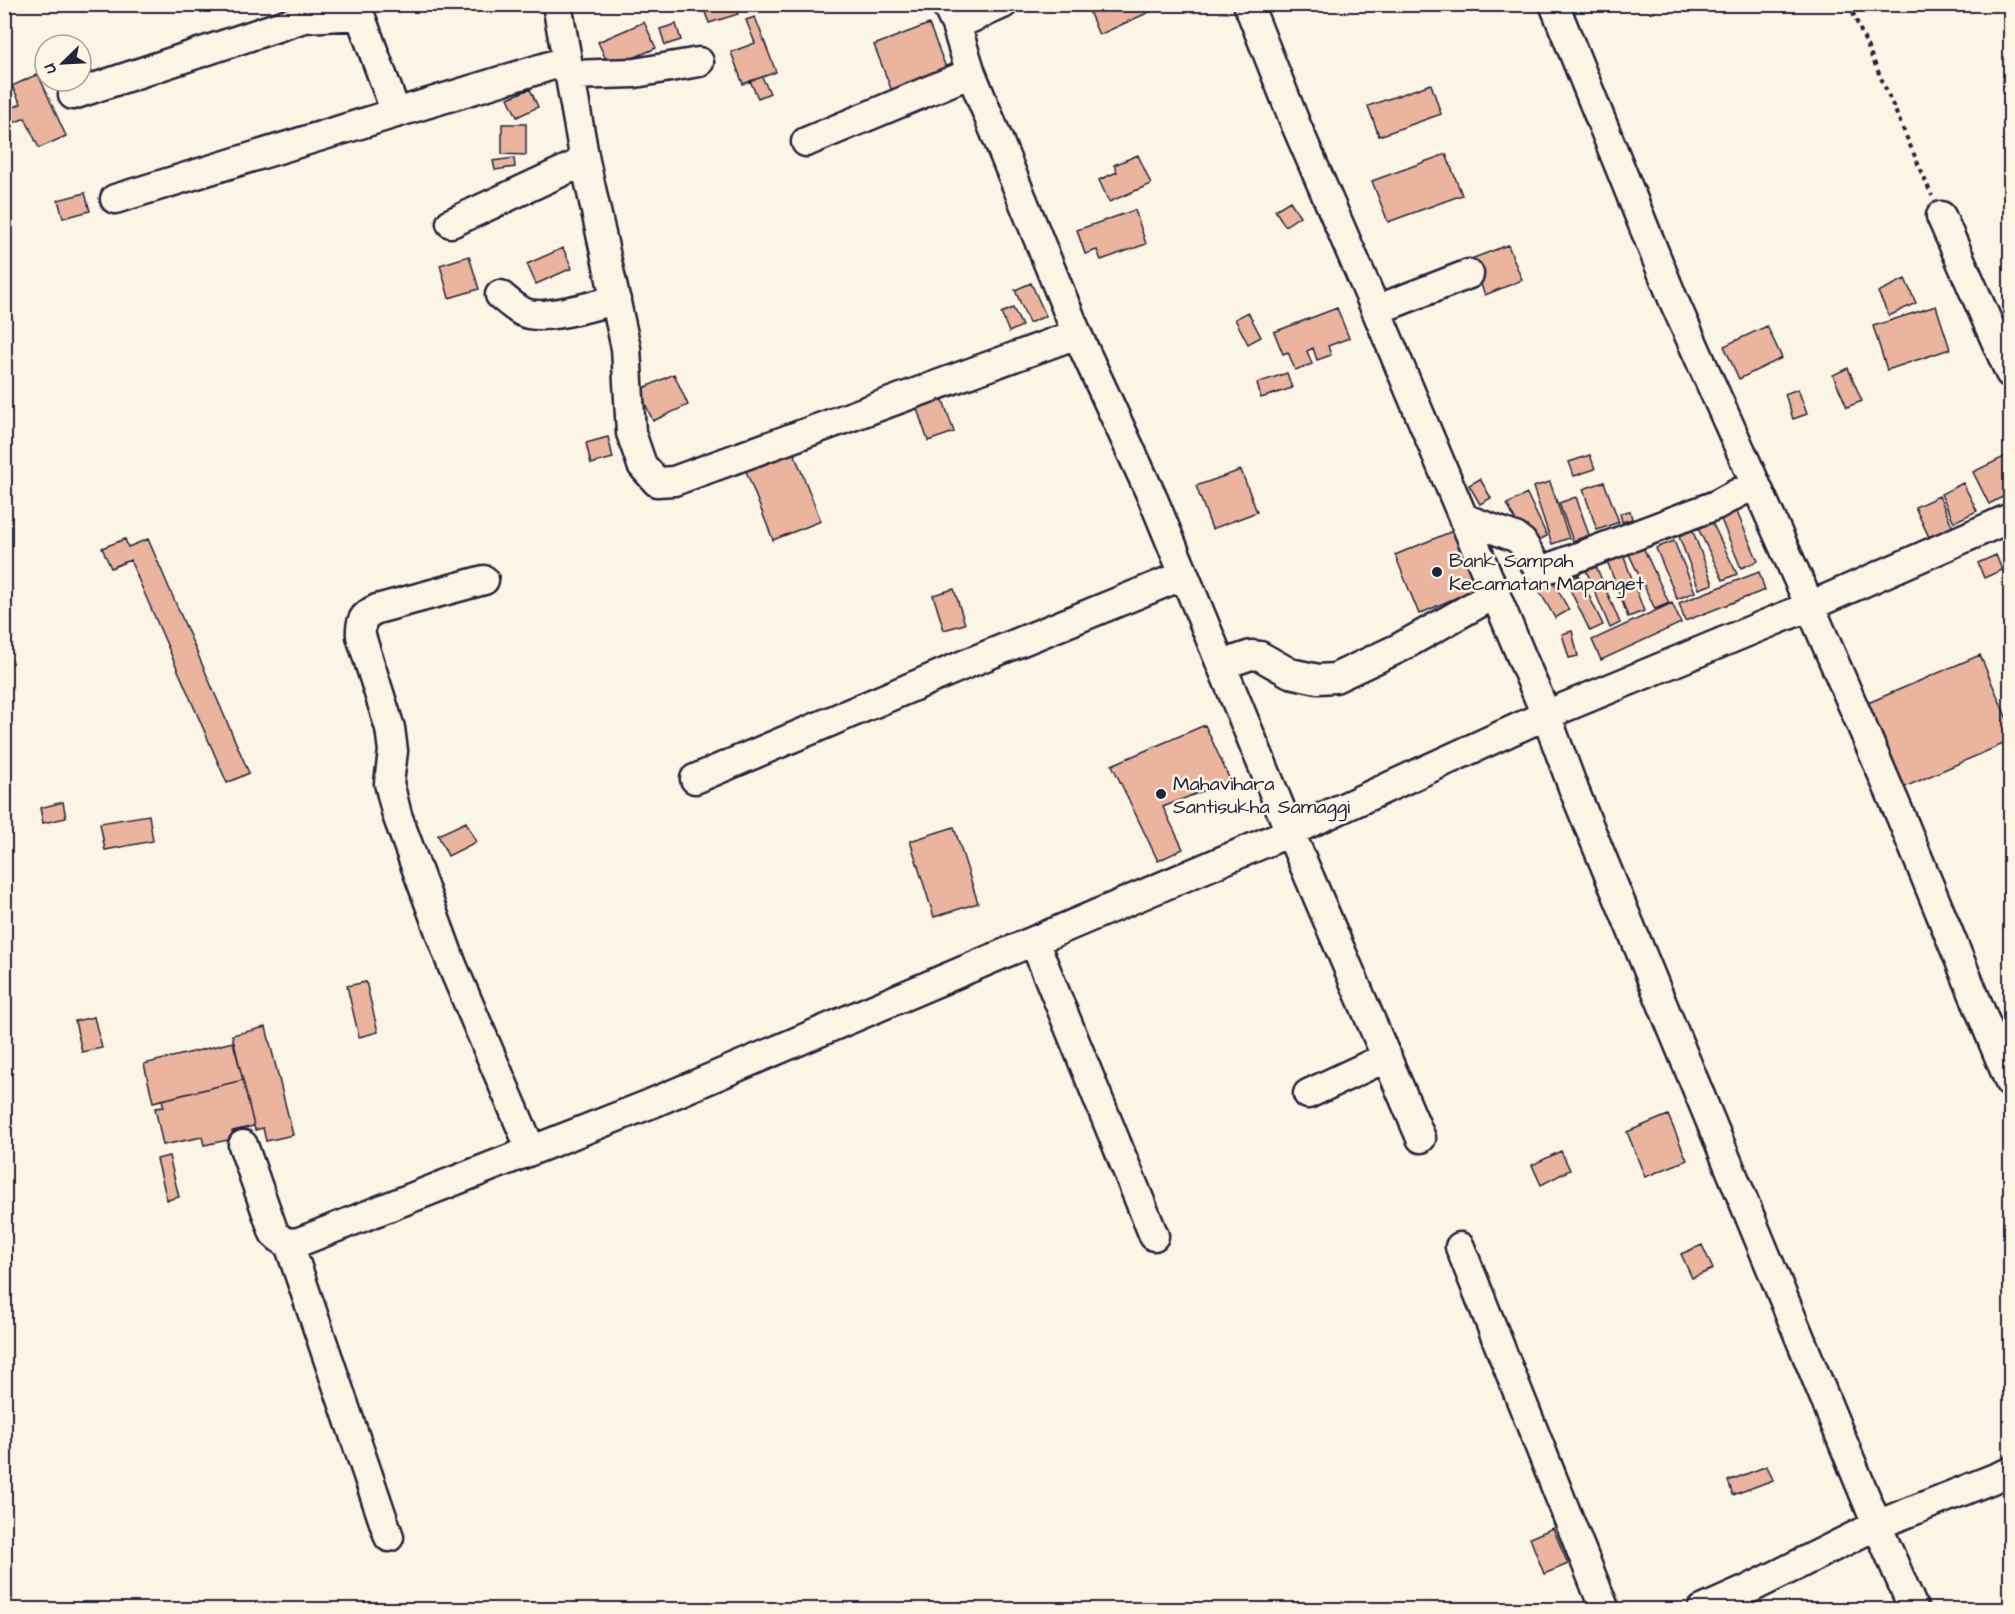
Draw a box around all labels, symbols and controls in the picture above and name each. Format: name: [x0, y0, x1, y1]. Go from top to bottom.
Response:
north arrow: [33, 33, 93, 93]
text: U: [38, 60, 62, 77]
place label: Bank Sampah Kecamatan Mapanget: [1449, 547, 1644, 599]
marker: Bank Sampah Kecamatan Mapanget: [1430, 565, 1444, 579]
place label: Mahavihara Santisukha Samaggi: [1173, 770, 1350, 822]
marker: Mahavihara Santisukha Samaggi: [1154, 787, 1168, 801]

